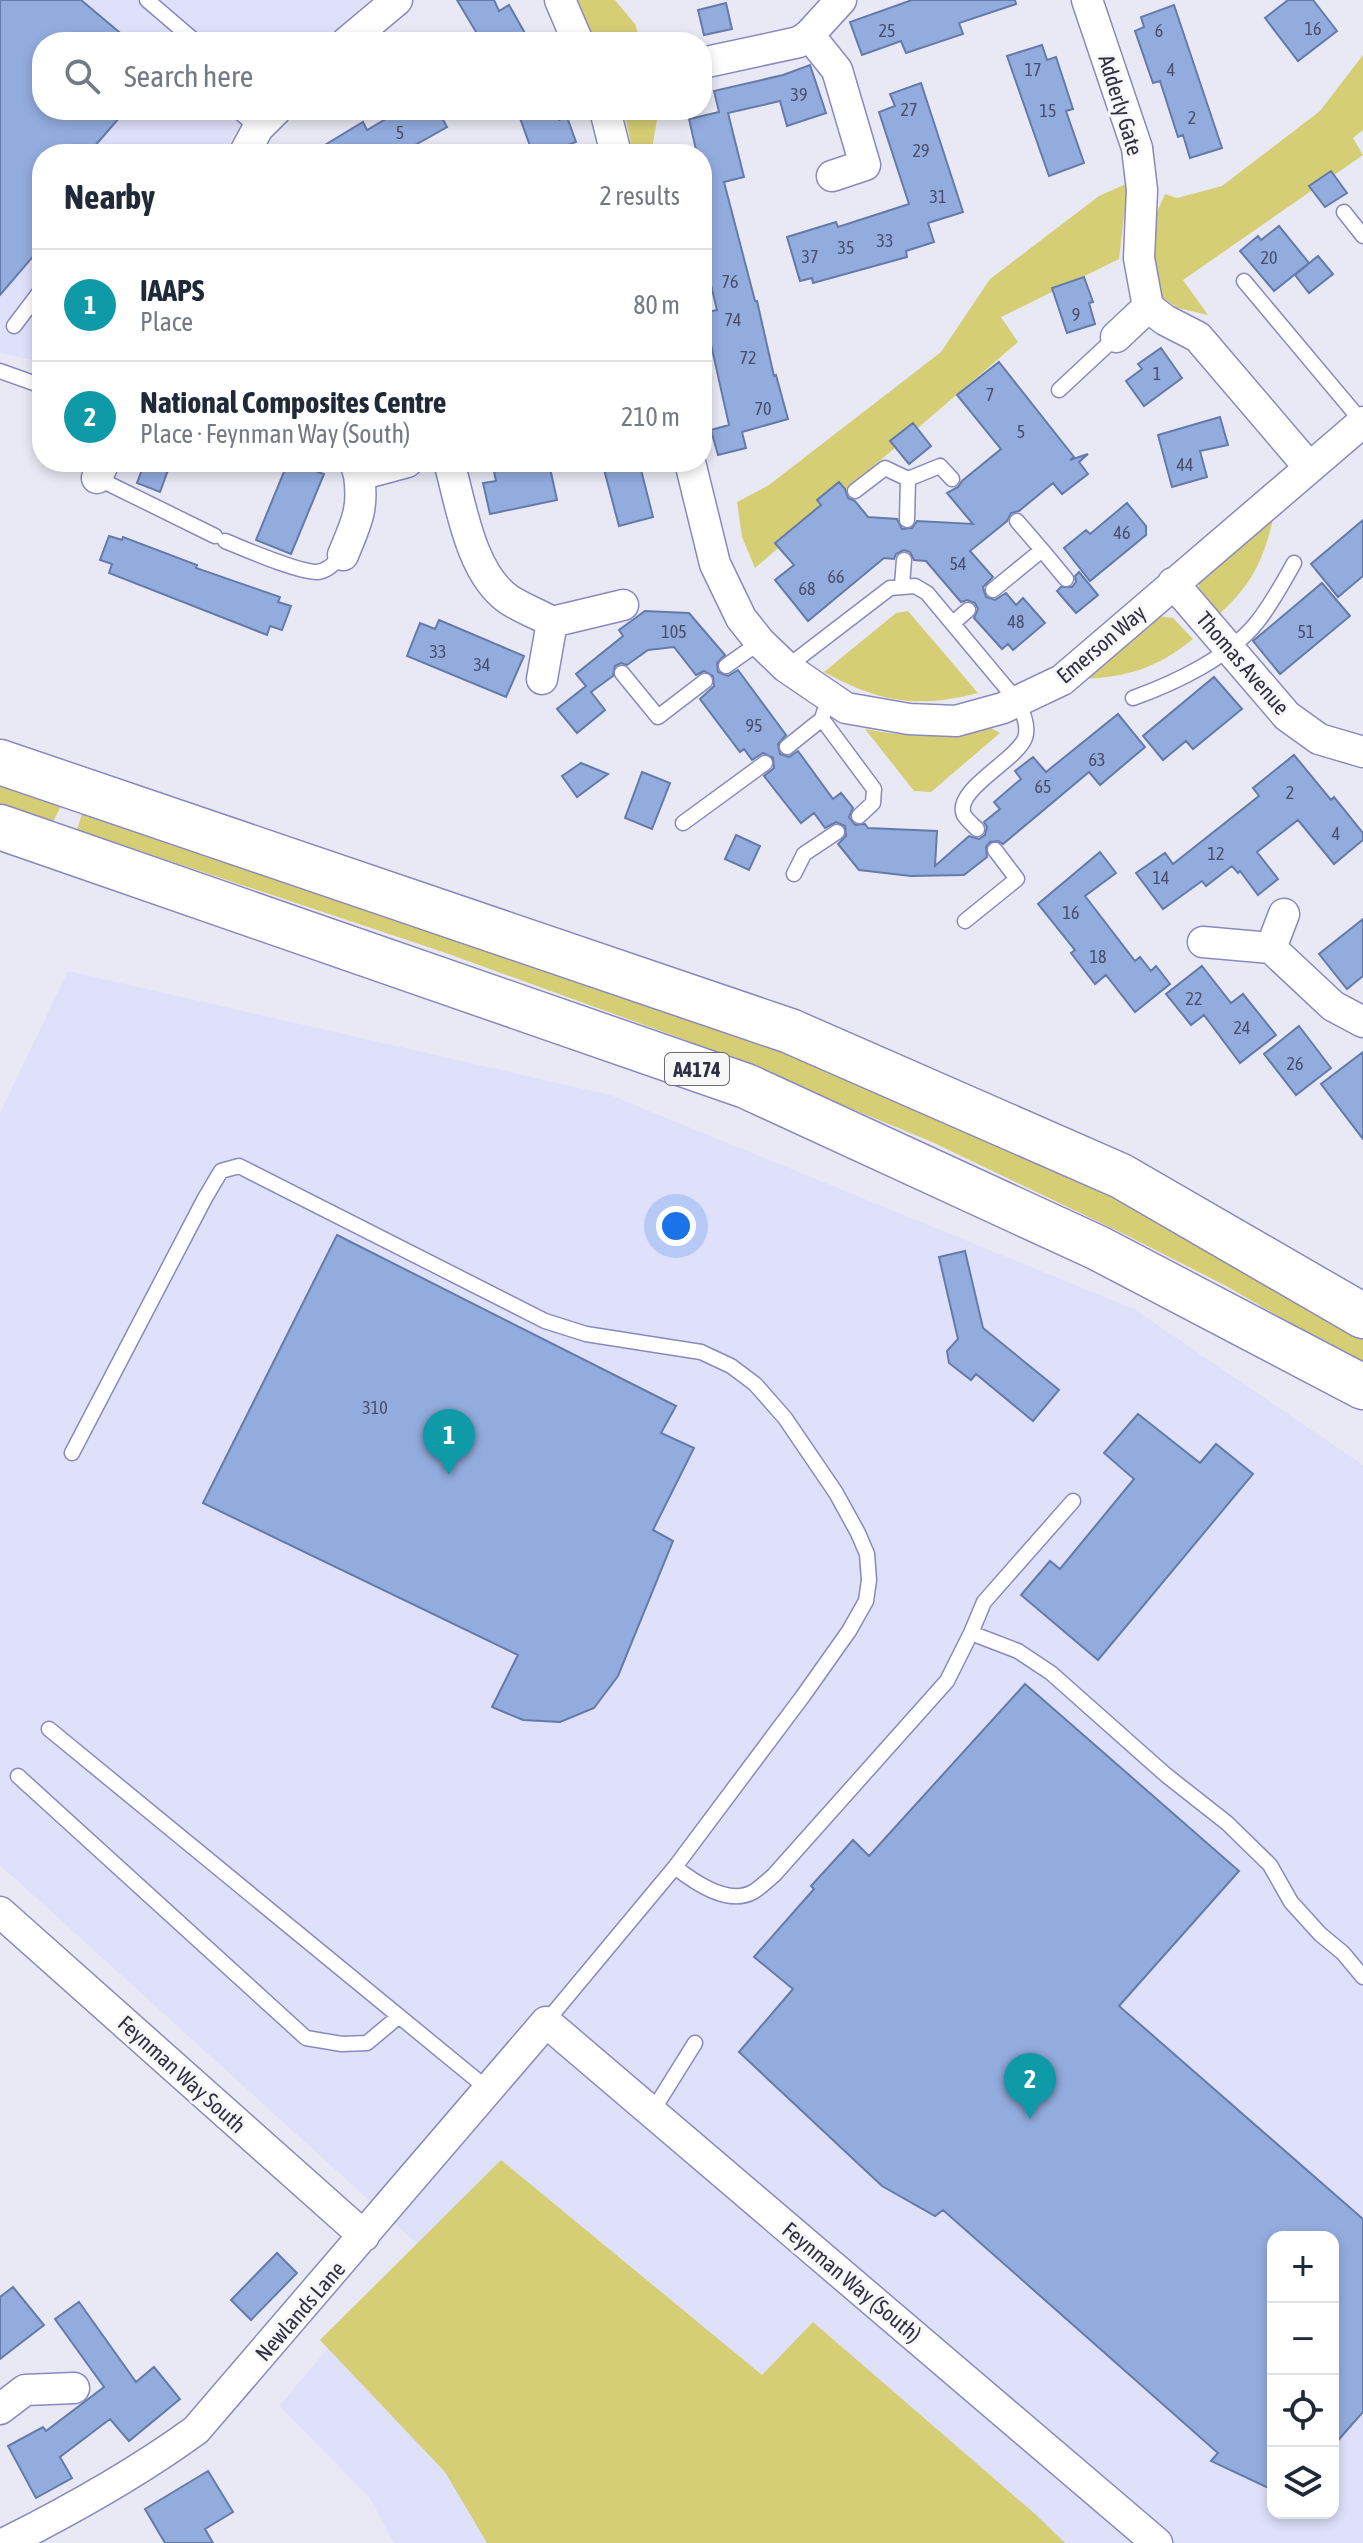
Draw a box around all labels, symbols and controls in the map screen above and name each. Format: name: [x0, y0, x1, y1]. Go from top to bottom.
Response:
house number: 16: [1305, 18, 1321, 39]
house number: 25: [879, 20, 895, 41]
house number: 6: [1155, 20, 1163, 41]
search box: [32, 32, 712, 120]
street label: Adderly Gate: [1093, 52, 1149, 158]
icon: search: [60, 54, 104, 98]
text: Search here: [124, 59, 253, 93]
house number: 17: [1025, 59, 1041, 80]
house number: 4: [1167, 59, 1175, 80]
house number: 39: [791, 84, 807, 105]
house number: 27: [901, 99, 917, 120]
house number: 15: [1040, 100, 1056, 121]
house number: 2: [1188, 107, 1196, 128]
house number: 5: [396, 122, 404, 143]
house number: 29: [913, 140, 929, 161]
text: Nearby: [64, 177, 155, 216]
text: 2 results: [599, 181, 680, 211]
house number: 31: [930, 186, 946, 207]
house number: 33: [877, 230, 893, 251]
house number: 35: [838, 237, 854, 258]
house number: 37: [802, 246, 818, 267]
house number: 20: [1261, 247, 1277, 268]
house number: 76: [722, 271, 738, 292]
text: IAAPS: [140, 273, 204, 307]
text: 1: [84, 290, 96, 320]
text: 80 m: [633, 290, 680, 320]
house number: 9: [1072, 304, 1080, 325]
text: Place: [140, 307, 193, 337]
house number: 74: [725, 309, 741, 330]
house number: 72: [740, 347, 756, 368]
house number: 1: [1153, 363, 1161, 384]
house number: 7: [986, 384, 994, 405]
text: National Composites Centre: [140, 385, 446, 419]
house number: 70: [755, 398, 771, 419]
text: 2: [84, 402, 96, 432]
text: 210 m: [621, 402, 680, 432]
text: Place · Feynman Way (South): [140, 419, 410, 449]
house number: 5: [1017, 421, 1025, 442]
house number: 44: [1177, 454, 1193, 475]
house number: 46: [1114, 522, 1130, 543]
house number: 54: [950, 553, 966, 574]
house number: 66: [828, 566, 844, 587]
house number: 68: [799, 578, 815, 599]
street label: Emerson Way: [1051, 599, 1151, 689]
street label: Thomas Avenue: [1191, 606, 1295, 720]
house number: 48: [1008, 611, 1024, 632]
house number: 105: [661, 621, 687, 642]
house number: 51: [1298, 621, 1314, 642]
house number: 33: [430, 641, 446, 662]
house number: 34: [474, 654, 490, 675]
house number: 95: [746, 715, 762, 736]
house number: 63: [1089, 749, 1105, 770]
house number: 65: [1035, 776, 1051, 797]
house number: 2: [1286, 782, 1294, 803]
house number: 4: [1332, 823, 1340, 844]
house number: 12: [1208, 843, 1224, 864]
house number: 14: [1153, 867, 1169, 888]
house number: 16: [1063, 902, 1079, 923]
house number: 18: [1090, 946, 1106, 967]
house number: 22: [1186, 988, 1202, 1009]
house number: 24: [1234, 1017, 1250, 1038]
road number: A4174: [665, 1053, 729, 1085]
house number: 26: [1287, 1053, 1303, 1074]
your location: [656, 1206, 696, 1246]
house number: 310: [362, 1397, 388, 1418]
pin: 1: [423, 1409, 475, 1475]
street label: Feynman Way South: [113, 2010, 251, 2138]
pin: 2: [1004, 2053, 1056, 2119]
street label: Feynman Way (South): [777, 2216, 927, 2348]
map controls: [1267, 2231, 1339, 2519]
button: +: [1267, 2231, 1339, 2303]
street label: Newlands Lane: [250, 2256, 350, 2366]
button: −: [1267, 2303, 1339, 2375]
button: locate: [1267, 2375, 1339, 2447]
button: layers: [1267, 2447, 1339, 2519]

